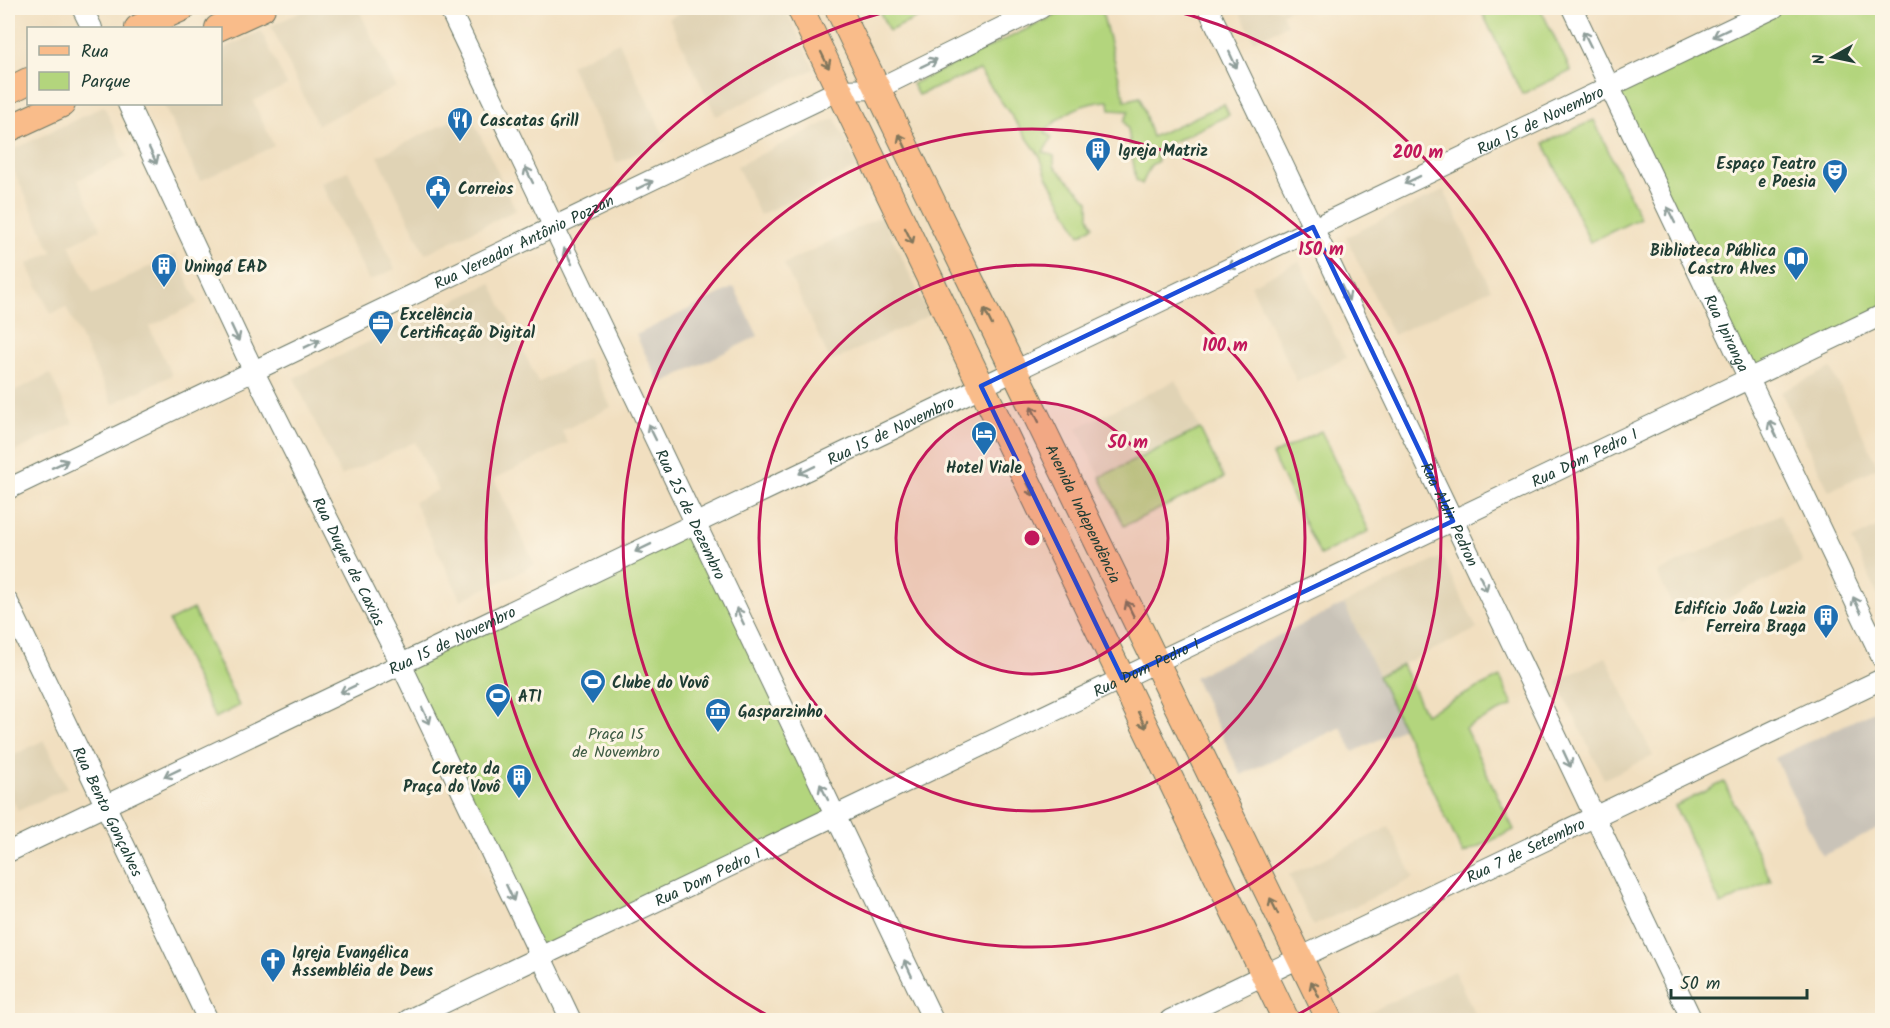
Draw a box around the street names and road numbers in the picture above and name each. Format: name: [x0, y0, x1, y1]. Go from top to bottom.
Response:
street label: Rua 15 de Novembro: [1473, 80, 1609, 162]
street label: Rua Vereador Antônio Pozzan: [430, 189, 619, 297]
street label: Rua Ipiranga: [1696, 290, 1755, 377]
street label: Rua 15 de Novembro: [823, 391, 959, 473]
street label: Rua Dom Pedro I: [1527, 422, 1643, 495]
street label: Avenida Independência: [1038, 440, 1127, 588]
street label: Rua 25 de Dezembro: [648, 445, 732, 584]
street label: Rua Aldir Pedron: [1413, 458, 1484, 571]
street label: Rua Duque de Caxias: [305, 493, 391, 631]
street label: Rua 15 de Novembro: [385, 600, 520, 682]
street label: Rua Dom Pedro I: [1089, 632, 1204, 705]
street label: Rua Bento Gonçalves: [65, 743, 149, 881]
street label: Rua 7 de Setembro: [1462, 812, 1590, 890]
street label: Rua Dom Pedro I: [651, 842, 766, 914]

